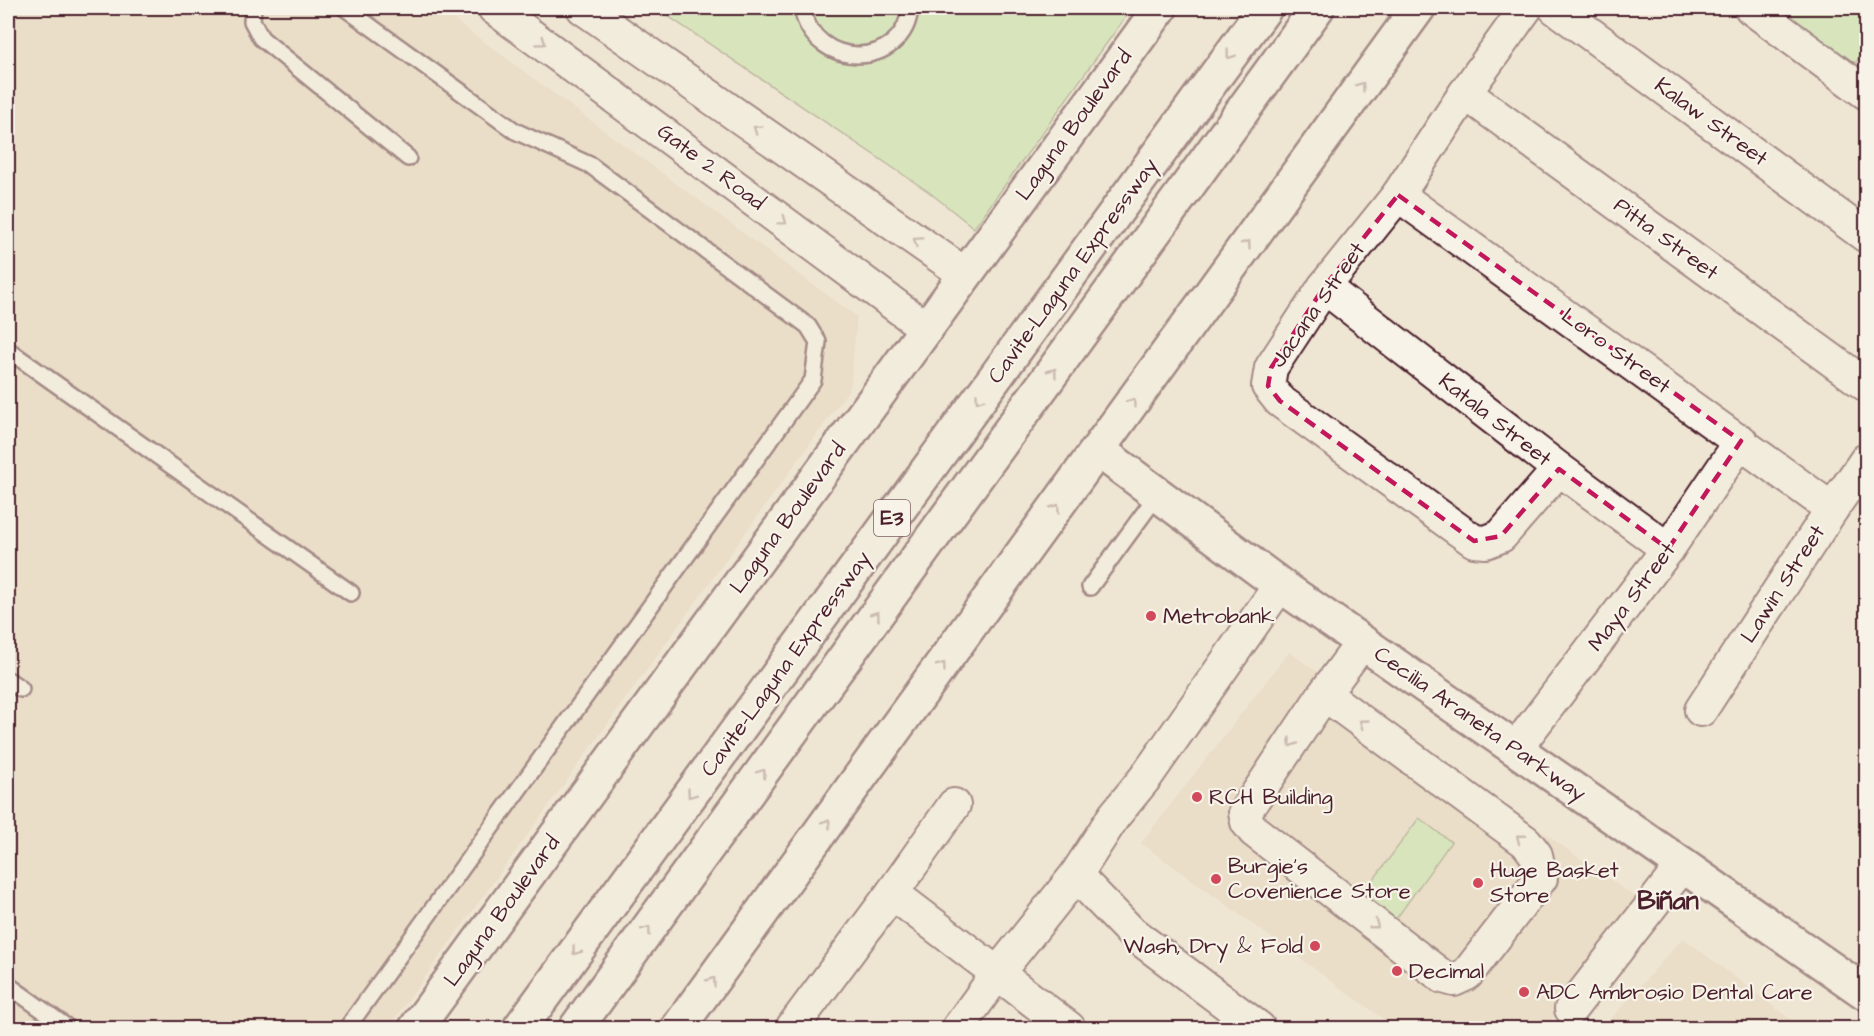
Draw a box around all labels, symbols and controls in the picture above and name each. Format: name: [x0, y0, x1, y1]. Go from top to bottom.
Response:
one-way arrow: [535, 35, 546, 46]
street label: Laguna Boulevard: [1008, 43, 1140, 208]
one-way arrow: [1226, 48, 1237, 59]
street label: Kalaw Street: [1648, 70, 1774, 174]
one-way arrow: [1354, 82, 1365, 93]
street label: Gate 2 Road: [651, 116, 771, 218]
one-way arrow: [753, 125, 764, 136]
street label: Cavite–Laguna Expressway: [981, 152, 1166, 391]
street label: Pitta Street: [1607, 190, 1725, 288]
one-way arrow: [776, 213, 787, 224]
street label: Jacana Street: [1263, 236, 1373, 374]
one-way arrow: [913, 237, 924, 248]
one-way arrow: [1240, 240, 1251, 251]
street label: Loro Street: [1555, 301, 1677, 401]
street label: Katala Street: [1432, 366, 1558, 474]
one-way arrow: [1046, 368, 1057, 379]
one-way arrow: [975, 393, 986, 404]
one-way arrow: [1125, 398, 1136, 409]
street label: Laguna Boulevard: [722, 436, 854, 601]
road number: E3: [874, 500, 910, 536]
one-way arrow: [1049, 504, 1060, 515]
street label: Lawin Street: [1733, 519, 1833, 649]
street label: Maya Street: [1581, 536, 1684, 659]
street label: Cavite–Laguna Expressway: [694, 545, 879, 784]
place label: Metrobank: [1163, 601, 1275, 632]
marker: Metrobank: [1144, 609, 1158, 623]
one-way arrow: [869, 610, 880, 621]
street label: Cecilia Araneta Parkway: [1367, 639, 1592, 810]
one-way arrow: [934, 661, 945, 672]
one-way arrow: [1359, 719, 1370, 730]
one-way arrow: [1287, 737, 1299, 747]
one-way arrow: [755, 768, 766, 779]
place label: RCH Building: [1209, 782, 1333, 814]
one-way arrow: [687, 787, 698, 798]
marker: RCH Building: [1190, 790, 1204, 804]
one-way arrow: [820, 819, 831, 830]
street label: Laguna Boulevard: [436, 829, 568, 994]
one-way arrow: [1516, 835, 1527, 846]
place label: Burgie's Covenience Store: [1228, 851, 1411, 907]
place label: Huge Basket Store: [1490, 855, 1619, 911]
marker: Burgie's Covenience Store: [1209, 872, 1223, 886]
marker: Huge Basket Store: [1471, 876, 1485, 890]
district label: Biñan: [1637, 883, 1699, 919]
one-way arrow: [1369, 918, 1380, 929]
one-way arrow: [640, 926, 651, 937]
place label: Wash, Dry & Fold: [1123, 931, 1303, 963]
marker: Wash, Dry & Fold: [1308, 939, 1322, 953]
one-way arrow: [572, 945, 583, 956]
place label: Decimal: [1409, 956, 1484, 987]
marker: Decimal: [1390, 964, 1404, 978]
one-way arrow: [705, 977, 716, 988]
place label: ADC Ambrosio Dental Care: [1536, 977, 1813, 1008]
marker: ADC Ambrosio Dental Care: [1517, 985, 1531, 999]

